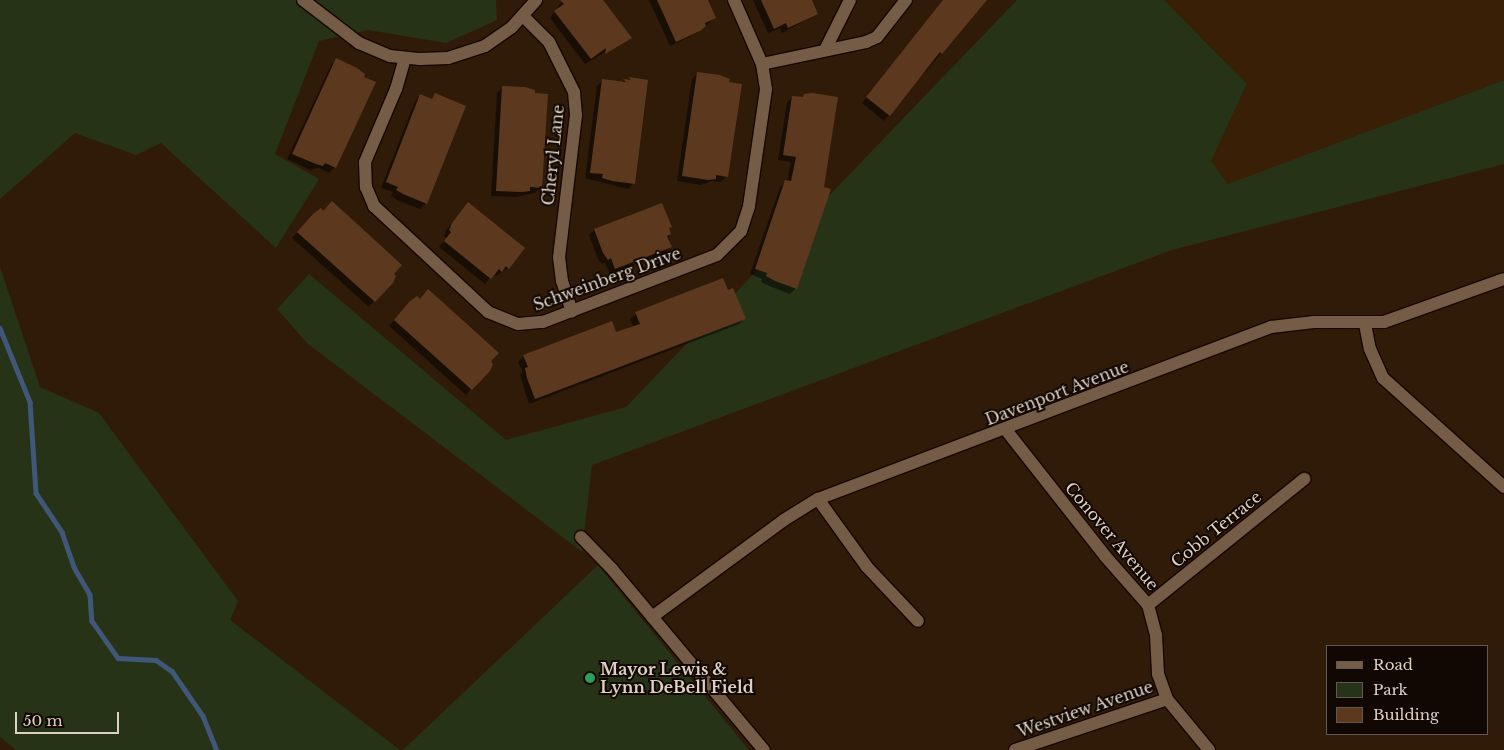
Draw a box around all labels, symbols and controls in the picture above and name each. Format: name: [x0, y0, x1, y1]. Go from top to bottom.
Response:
street label: Cheryl Lane: [538, 104, 568, 206]
street label: Schweinberg Drive: [531, 243, 683, 315]
street label: Davenport Avenue: [982, 357, 1132, 429]
street label: Conover Avenue: [1061, 478, 1163, 594]
street label: Cobb Terrace: [1167, 487, 1265, 571]
legend: [1326, 645, 1489, 735]
text: Road: [1373, 655, 1413, 674]
place label: Mayor Lewis & Lynn DeBell Field: [600, 659, 754, 697]
marker: Mayor Lewis & Lynn DeBell Field: [584, 672, 596, 684]
street label: Westview Avenue: [1014, 677, 1156, 741]
text: Park: [1373, 680, 1408, 699]
scale bar: [18, 702, 121, 734]
text: Building: [1373, 705, 1439, 724]
text: 50 m: [23, 711, 63, 730]

